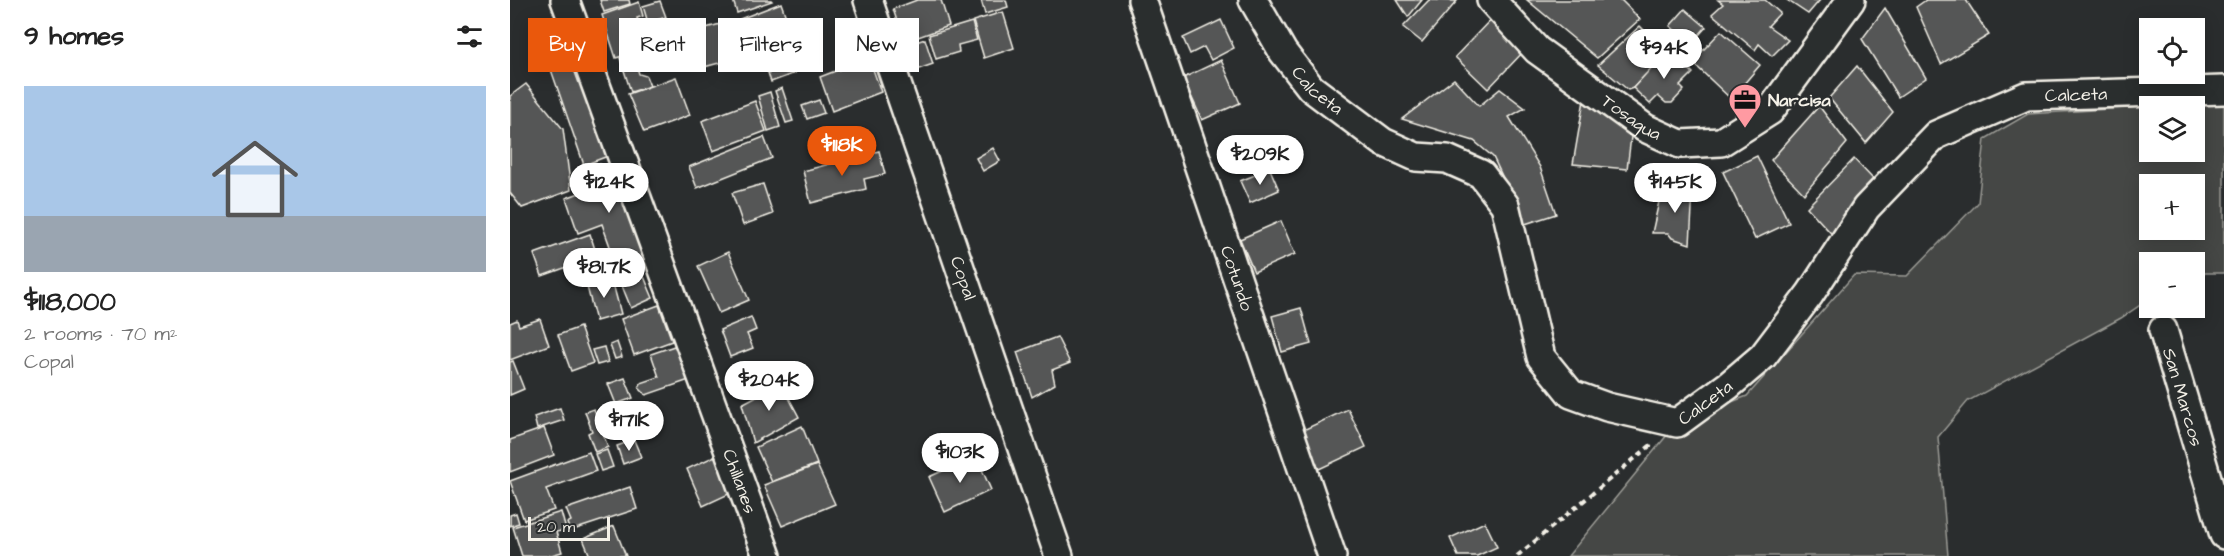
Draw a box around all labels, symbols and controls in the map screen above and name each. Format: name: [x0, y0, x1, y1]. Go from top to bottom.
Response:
text: 9 homes: [24, 18, 124, 54]
chip: Buy: [528, 18, 607, 72]
chip: Rent: [619, 18, 706, 72]
chip: Filters: [718, 18, 823, 72]
chip: New: [835, 18, 919, 72]
map controls: [2139, 18, 2205, 318]
button: locate: [2139, 18, 2205, 84]
icon: filters: [453, 20, 486, 53]
pin: $94K: [1628, 29, 1700, 80]
text: $94K: [1640, 34, 1688, 62]
street label: Calceta: [1286, 61, 1348, 121]
office icon: Narcisa: [1727, 82, 1763, 129]
street label: Calceta: [2044, 82, 2108, 108]
place label: Narcisa: [1768, 88, 1832, 113]
street label: Tosagua: [1596, 89, 1665, 147]
button: layers: [2139, 96, 2205, 162]
icon: home: [201, 125, 309, 233]
pin: $118K: [800, 126, 884, 177]
text: $118K: [821, 131, 863, 159]
pin: $209K: [1218, 135, 1302, 186]
text: $209K: [1231, 140, 1289, 168]
pin: $124K: [567, 163, 651, 214]
pin: $145K: [1633, 163, 1717, 214]
text: $124K: [584, 168, 634, 196]
text: $145K: [1648, 168, 1702, 196]
button: +: [2139, 174, 2205, 240]
street label: Cotundo: [1214, 242, 1259, 314]
pin: $81.7K: [555, 248, 653, 299]
button: −: [2139, 252, 2205, 318]
text: $81.7K: [577, 253, 631, 281]
street label: Copal: [944, 253, 982, 304]
text: $118,000: [24, 284, 116, 320]
text: 2 rooms · 70 m²: [24, 320, 177, 348]
street label: San Marcos: [2156, 345, 2209, 449]
text: Copal: [24, 348, 74, 376]
pin: $204K: [727, 361, 811, 412]
text: $204K: [739, 366, 799, 394]
street label: Calceta: [1673, 374, 1738, 431]
pin: $171K: [587, 401, 671, 452]
text: $171K: [609, 406, 649, 434]
pin: $103K: [918, 433, 1002, 484]
text: $103K: [936, 438, 984, 466]
street label: Chillanes: [716, 446, 763, 517]
scale bar: [528, 514, 610, 542]
text: 20 m: [537, 516, 575, 538]

